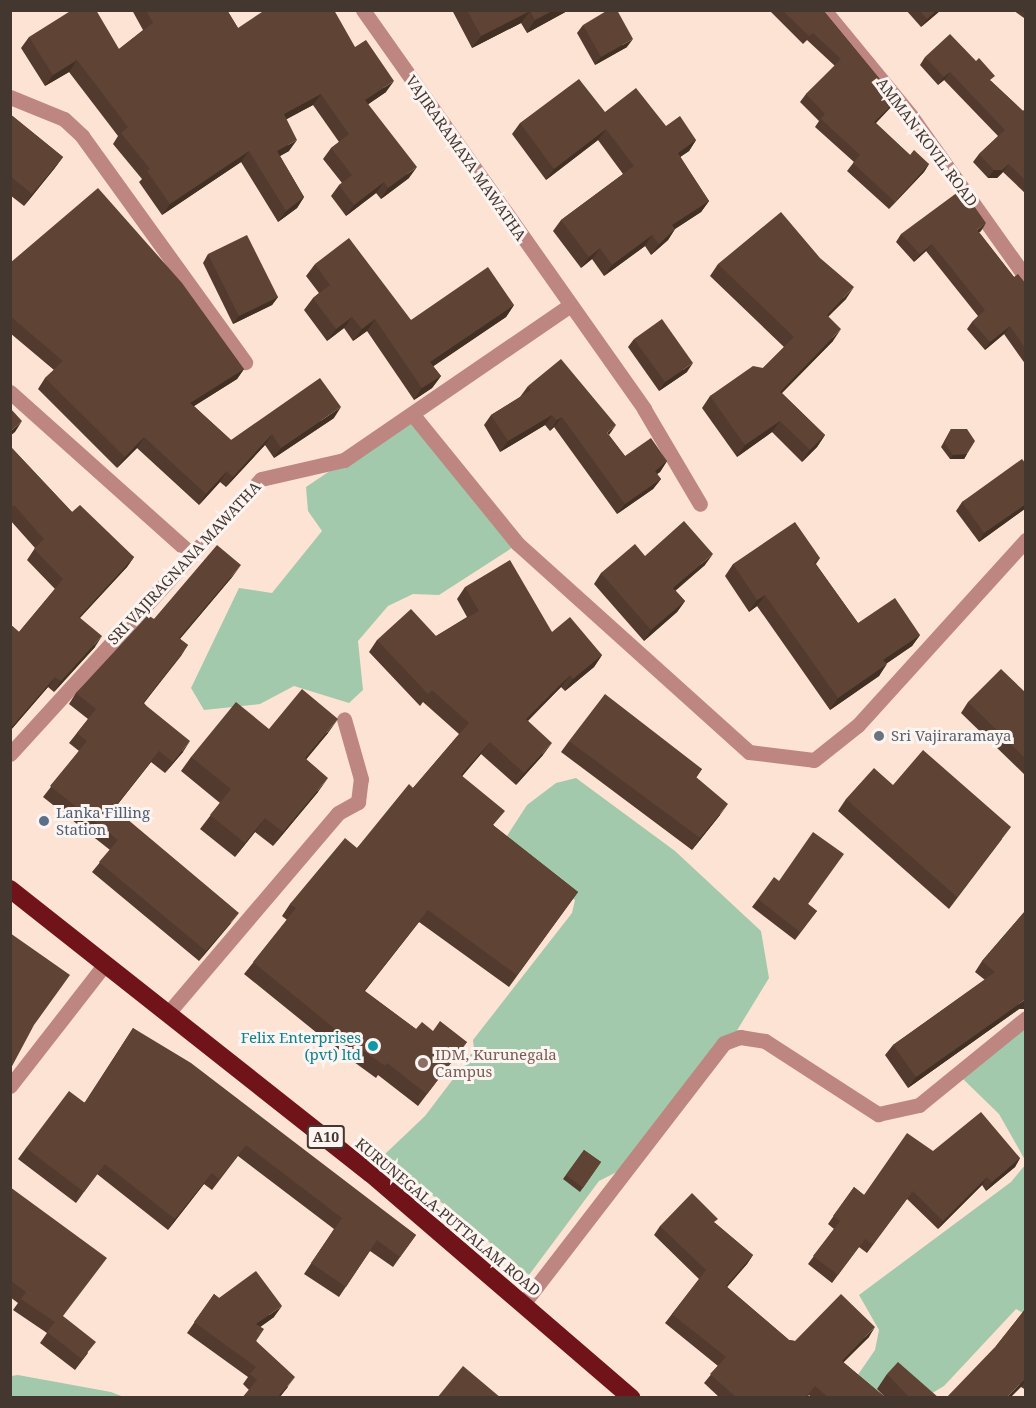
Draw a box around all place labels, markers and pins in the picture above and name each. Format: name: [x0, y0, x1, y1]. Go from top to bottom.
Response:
place label: Sri Vajiraramaya: [891, 727, 1012, 745]
marker: Sri Vajiraramaya: [872, 729, 886, 743]
place label: Lanka Filling Station: [56, 803, 150, 838]
marker: Lanka Filling Station: [37, 814, 51, 828]
place label: Felix Enterprises (pvt) ltd: [241, 1028, 361, 1063]
marker: Felix Enterprises (pvt) ltd: [366, 1039, 380, 1053]
place label: IDM, Kurunegala Campus: [435, 1045, 557, 1080]
marker: IDM, Kurunegala Campus: [416, 1056, 430, 1070]

